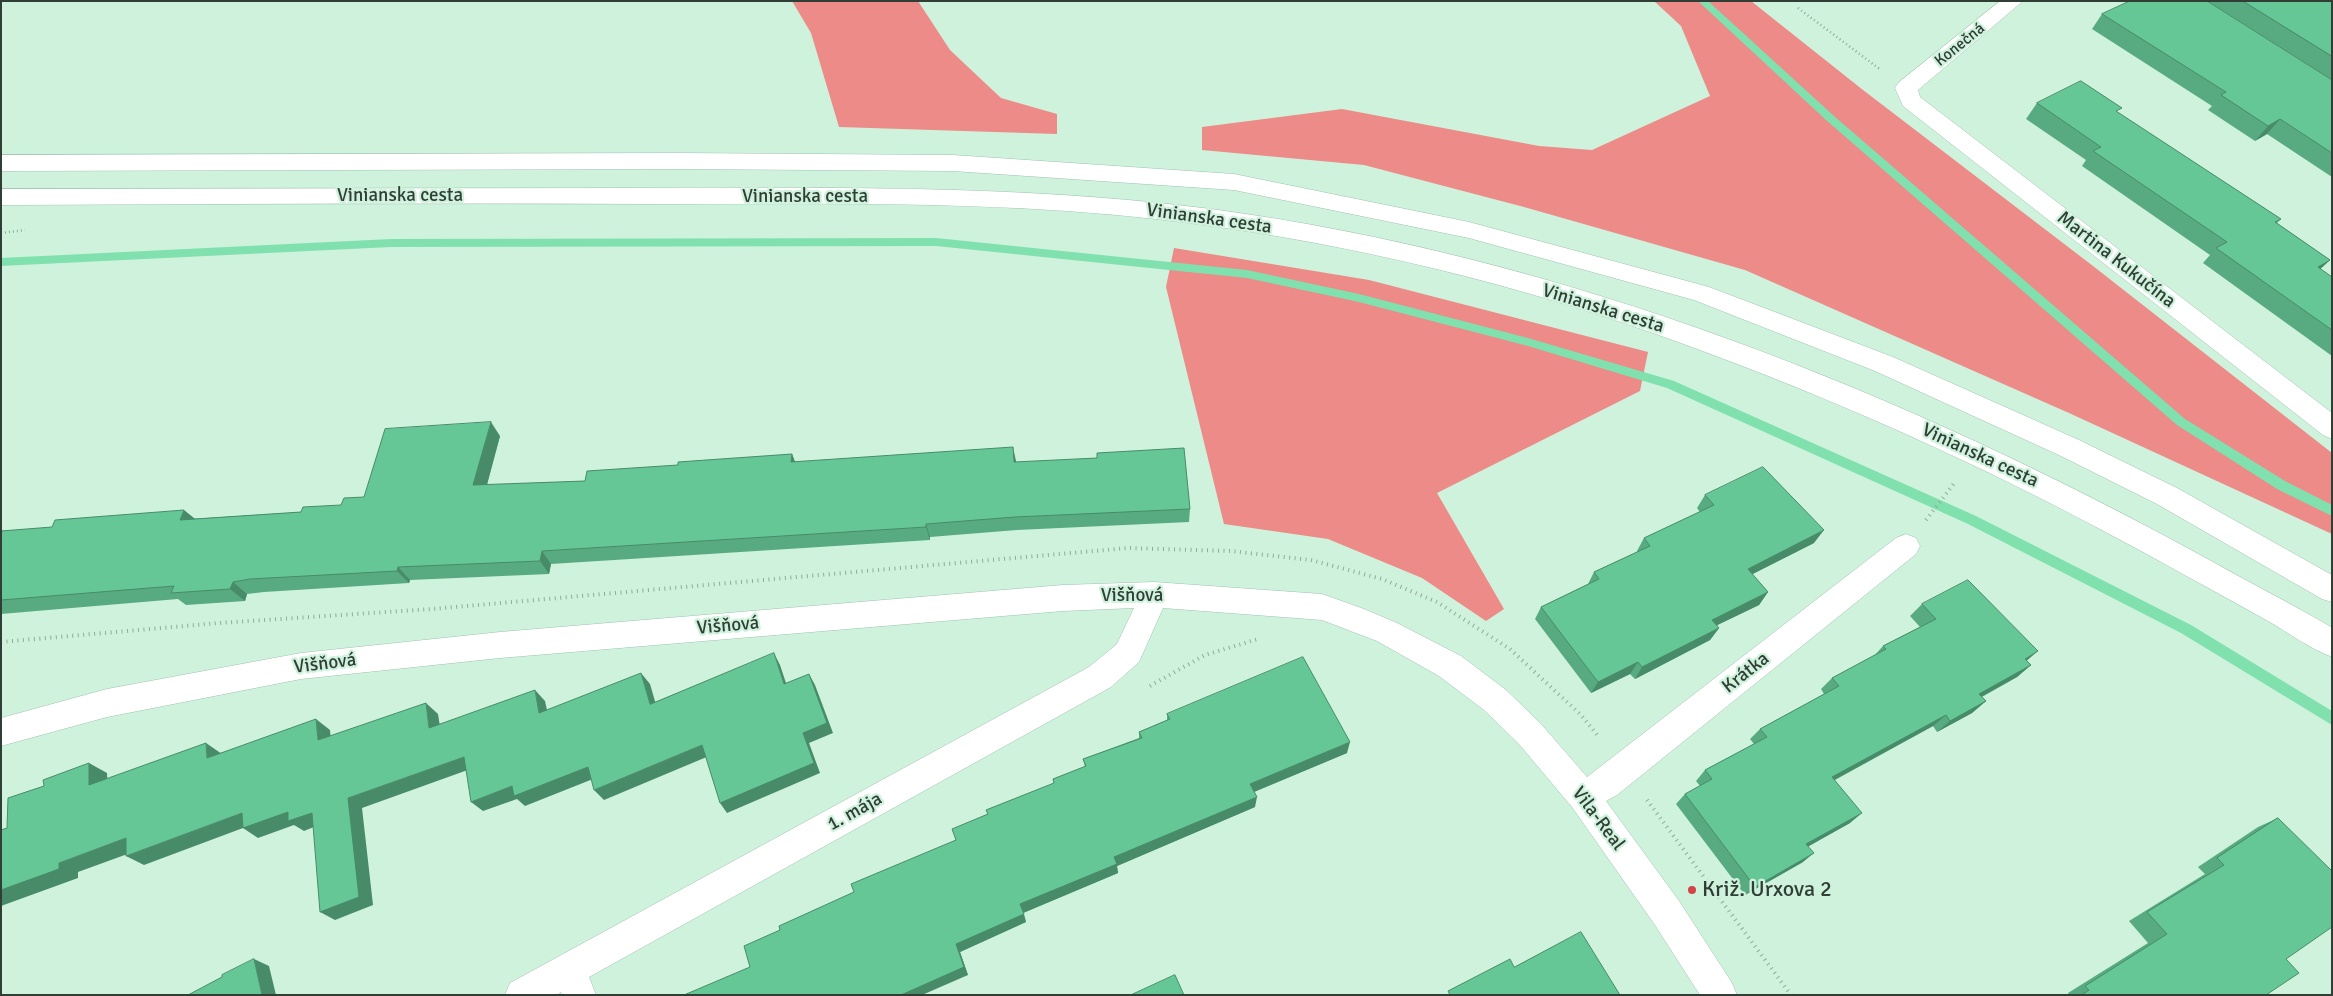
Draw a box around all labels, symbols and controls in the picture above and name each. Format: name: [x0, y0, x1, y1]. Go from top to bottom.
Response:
street label: Konečná: [1931, 19, 1989, 71]
street label: Vinianska cesta: [337, 185, 463, 207]
street label: Vinianska cesta: [742, 186, 868, 208]
street label: Vinianska cesta: [1145, 199, 1273, 239]
street label: Martina Kukučína: [2052, 207, 2180, 313]
street label: Vinianska cesta: [1539, 280, 1667, 338]
street label: Vinianska cesta: [1918, 419, 2042, 493]
street label: Višňová: [1101, 585, 1163, 607]
street label: Višňová: [696, 612, 760, 640]
street label: Krátka: [1718, 648, 1774, 698]
street label: Višňová: [293, 649, 357, 679]
street label: Vila-Real: [1567, 783, 1629, 855]
street label: 1. mája: [824, 788, 886, 836]
place label: Križ. Urxova 2: [1702, 877, 1832, 903]
marker: Križ. Urxova 2: [1686, 884, 1698, 896]

